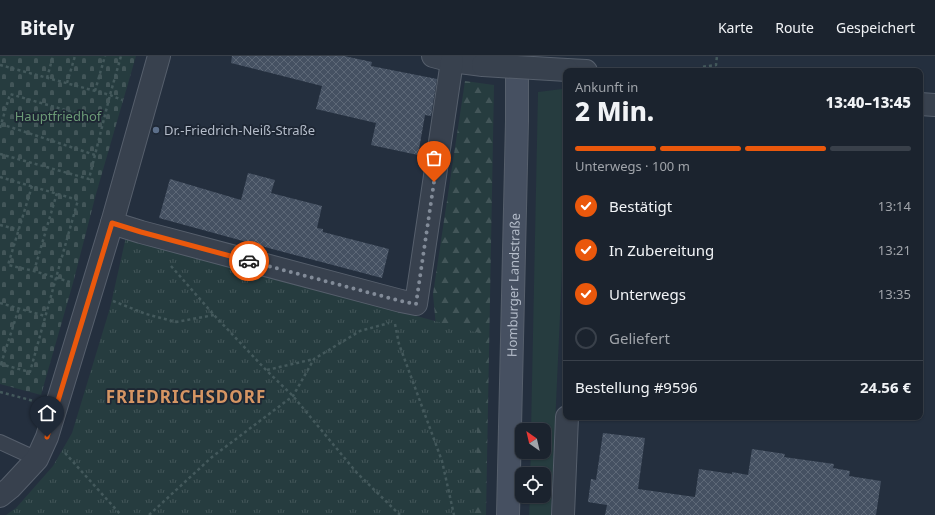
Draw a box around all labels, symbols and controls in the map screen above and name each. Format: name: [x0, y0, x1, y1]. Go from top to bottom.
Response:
text: Bitely: [20, 15, 74, 41]
text: Karte: [718, 18, 753, 37]
text: Route: [775, 18, 814, 37]
text: Gespeichert: [836, 18, 915, 37]
text: Ankunft in: [575, 78, 638, 96]
text: 13:40–13:45: [826, 92, 911, 112]
text: 2 Min.: [575, 93, 654, 129]
park label: Hauptfriedhof: [15, 107, 103, 125]
place label: Dr.-Friedrich-Neiß-Straße: [164, 121, 315, 139]
marker: Dr.-Friedrich-Neiß-Straße: [151, 125, 161, 135]
pin: [417, 141, 451, 182]
icon: bag: [423, 147, 445, 169]
text: Unterwegs · 100 m: [575, 157, 690, 175]
icon: check: [575, 195, 597, 217]
text: Bestätigt: [609, 196, 672, 216]
text: 13:14: [878, 197, 911, 215]
street label: Homburger Landstraße: [503, 213, 524, 357]
icon: check: [575, 239, 597, 261]
text: In Zubereitung: [609, 240, 714, 260]
courier: [229, 241, 269, 281]
text: 13:21: [878, 241, 911, 259]
icon: car: [238, 250, 260, 272]
icon: check: [575, 283, 597, 305]
text: Unterwegs: [609, 284, 686, 304]
text: 13:35: [878, 285, 911, 303]
text: Geliefert: [609, 328, 670, 348]
text: Bestellung #9596: [575, 377, 698, 397]
text: 24.56 €: [860, 377, 911, 397]
district label: FRIEDRICHSDORF: [106, 385, 266, 408]
pin: [30, 396, 64, 437]
icon: home: [36, 402, 58, 424]
north arrow: [515, 423, 551, 459]
map controls: [515, 423, 551, 503]
button: locate: [515, 467, 551, 503]

